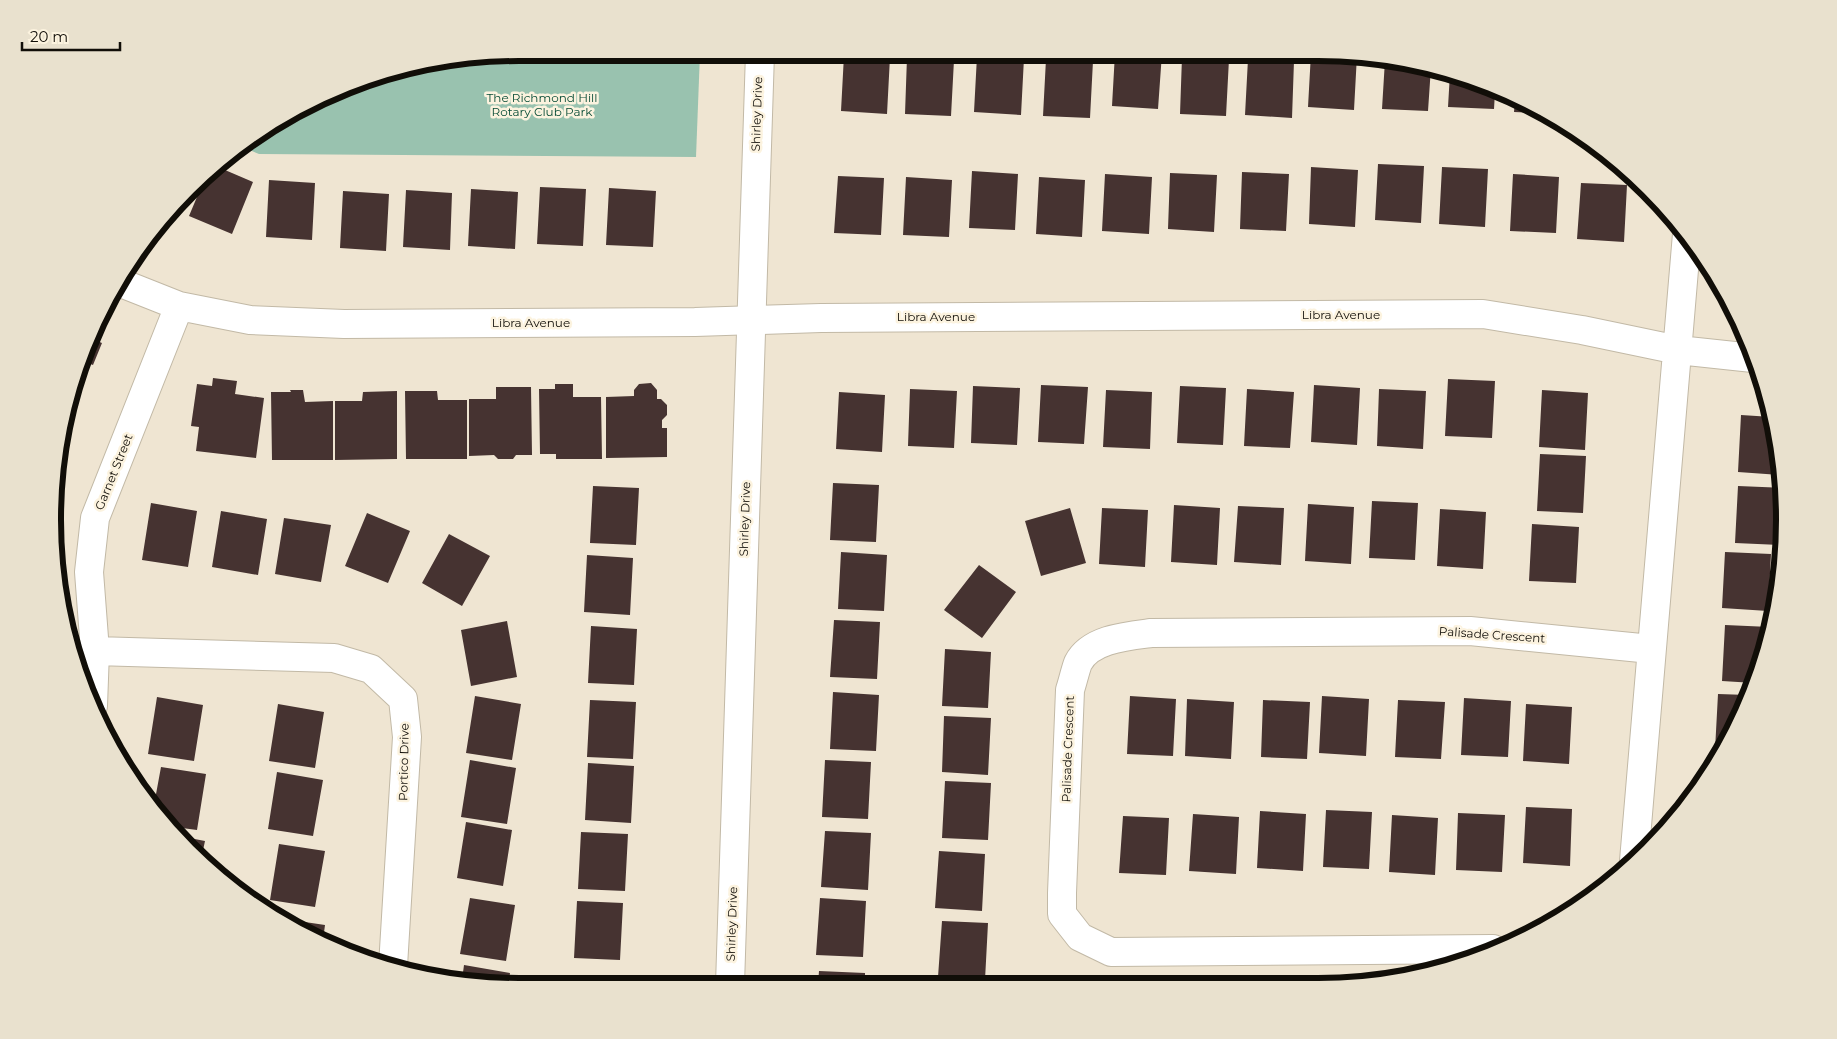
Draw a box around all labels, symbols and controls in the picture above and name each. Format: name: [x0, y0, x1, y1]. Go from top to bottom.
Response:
scale bar: [22, 20, 120, 52]
text: 20 m: [30, 27, 68, 46]
street label: Shirley Drive: [748, 76, 765, 152]
park label: The Richmond Hill Rotary Club Park: [486, 90, 598, 119]
street label: Libra Avenue: [1302, 307, 1380, 322]
street label: Libra Avenue: [897, 309, 975, 324]
street label: Libra Avenue: [492, 315, 570, 330]
street label: Garnet Street: [91, 431, 136, 512]
street label: Shirley Drive: [736, 481, 753, 557]
street label: Palisade Crescent: [1438, 623, 1546, 646]
street label: Palisade Crescent: [1058, 695, 1077, 803]
street label: Portico Drive: [395, 723, 412, 801]
street label: Shirley Drive: [723, 886, 740, 962]

